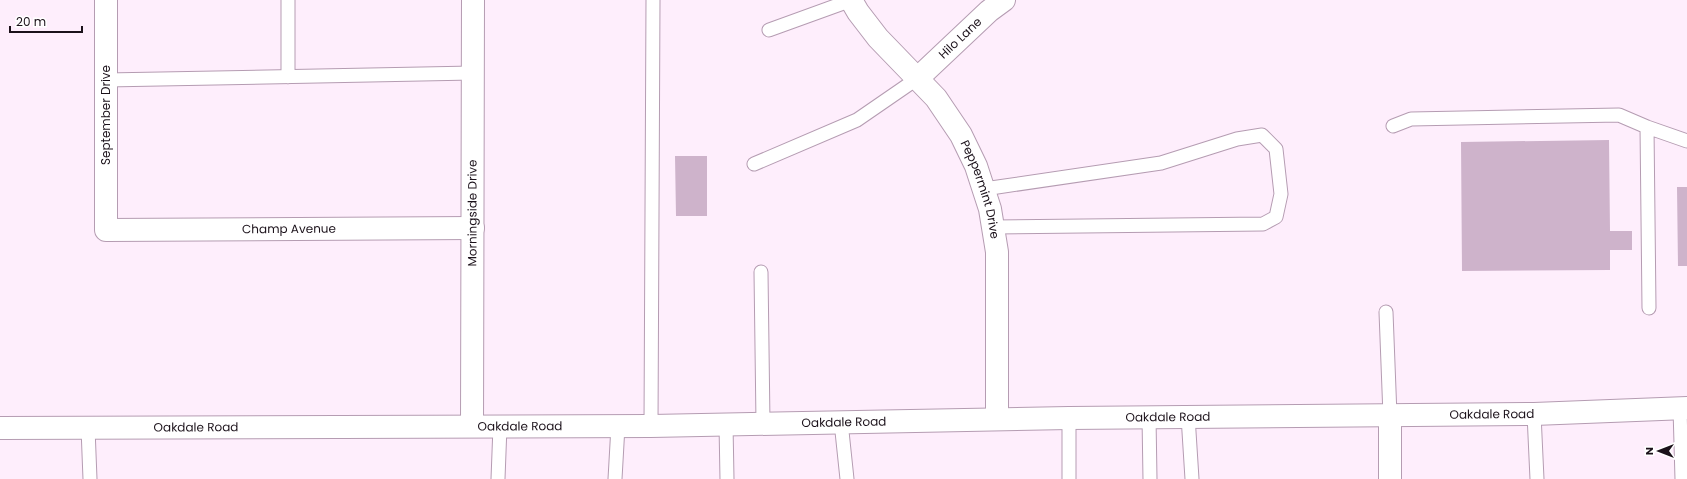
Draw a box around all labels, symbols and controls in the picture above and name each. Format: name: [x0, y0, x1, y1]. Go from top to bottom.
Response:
scale bar: [10, 8, 82, 34]
text: 20 m: [16, 13, 46, 30]
street label: Hilo Lane: [935, 13, 985, 62]
street label: September Drive: [97, 65, 114, 165]
street label: Peppermint Drive: [957, 137, 1004, 240]
street label: Morningside Drive: [463, 159, 481, 267]
street label: Champ Avenue: [242, 220, 336, 237]
street label: Oakdale Road: [1449, 405, 1534, 423]
street label: Oakdale Road: [1125, 408, 1210, 426]
street label: Oakdale Road: [801, 412, 887, 431]
street label: Oakdale Road: [478, 417, 562, 435]
street label: Oakdale Road: [154, 418, 238, 436]
north arrow: [1639, 431, 1679, 471]
text: N: [1641, 447, 1657, 455]

